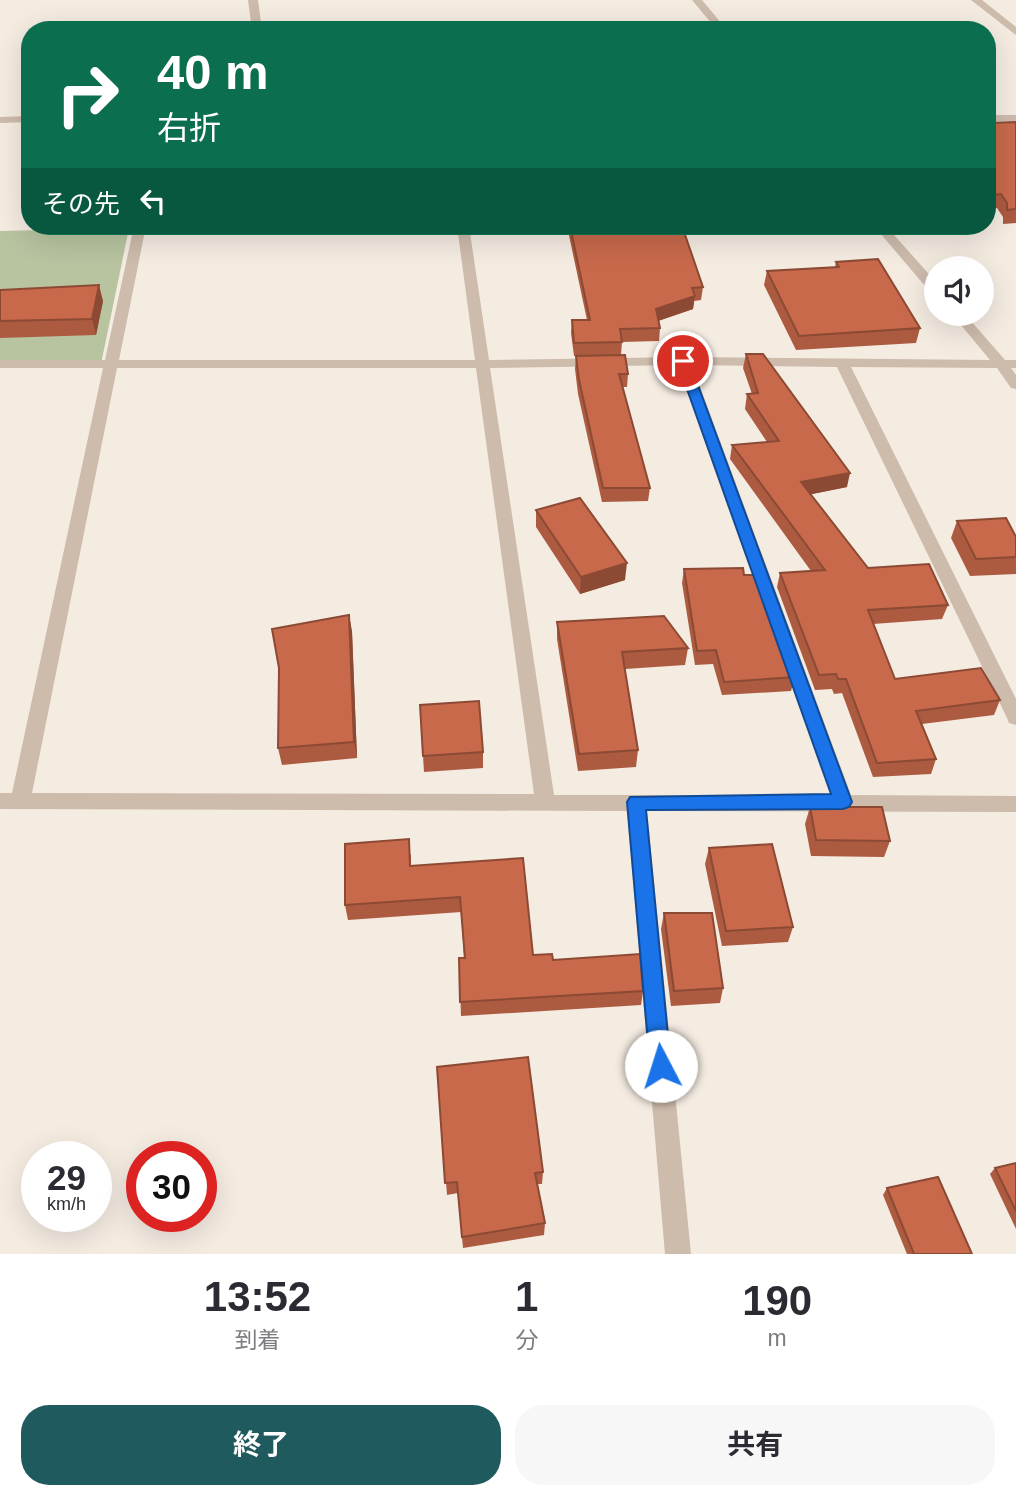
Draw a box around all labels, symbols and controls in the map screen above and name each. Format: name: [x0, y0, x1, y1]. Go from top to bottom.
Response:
text: 40 m: [157, 45, 269, 99]
icon: right: [42, 49, 133, 140]
text: 右折: [157, 110, 221, 146]
icon: left: [134, 182, 172, 220]
text: その先: [42, 189, 120, 219]
map controls: [924, 256, 994, 326]
button: sound: [924, 256, 994, 326]
pin: [653, 331, 713, 391]
icon: arrive: [664, 342, 702, 380]
position arrow: [624, 1029, 698, 1103]
speed limit sign: 30: [126, 1141, 217, 1232]
text: 29: [47, 1158, 86, 1197]
text: km/h: [47, 1194, 86, 1214]
text: 13:52: [204, 1273, 311, 1320]
text: 1: [515, 1273, 538, 1320]
text: 190: [742, 1277, 812, 1324]
text: m: [768, 1325, 787, 1351]
text: 到着: [234, 1327, 280, 1353]
text: 分: [515, 1327, 538, 1353]
button: 終了: [21, 1405, 501, 1485]
button: 共有: [515, 1405, 995, 1485]

